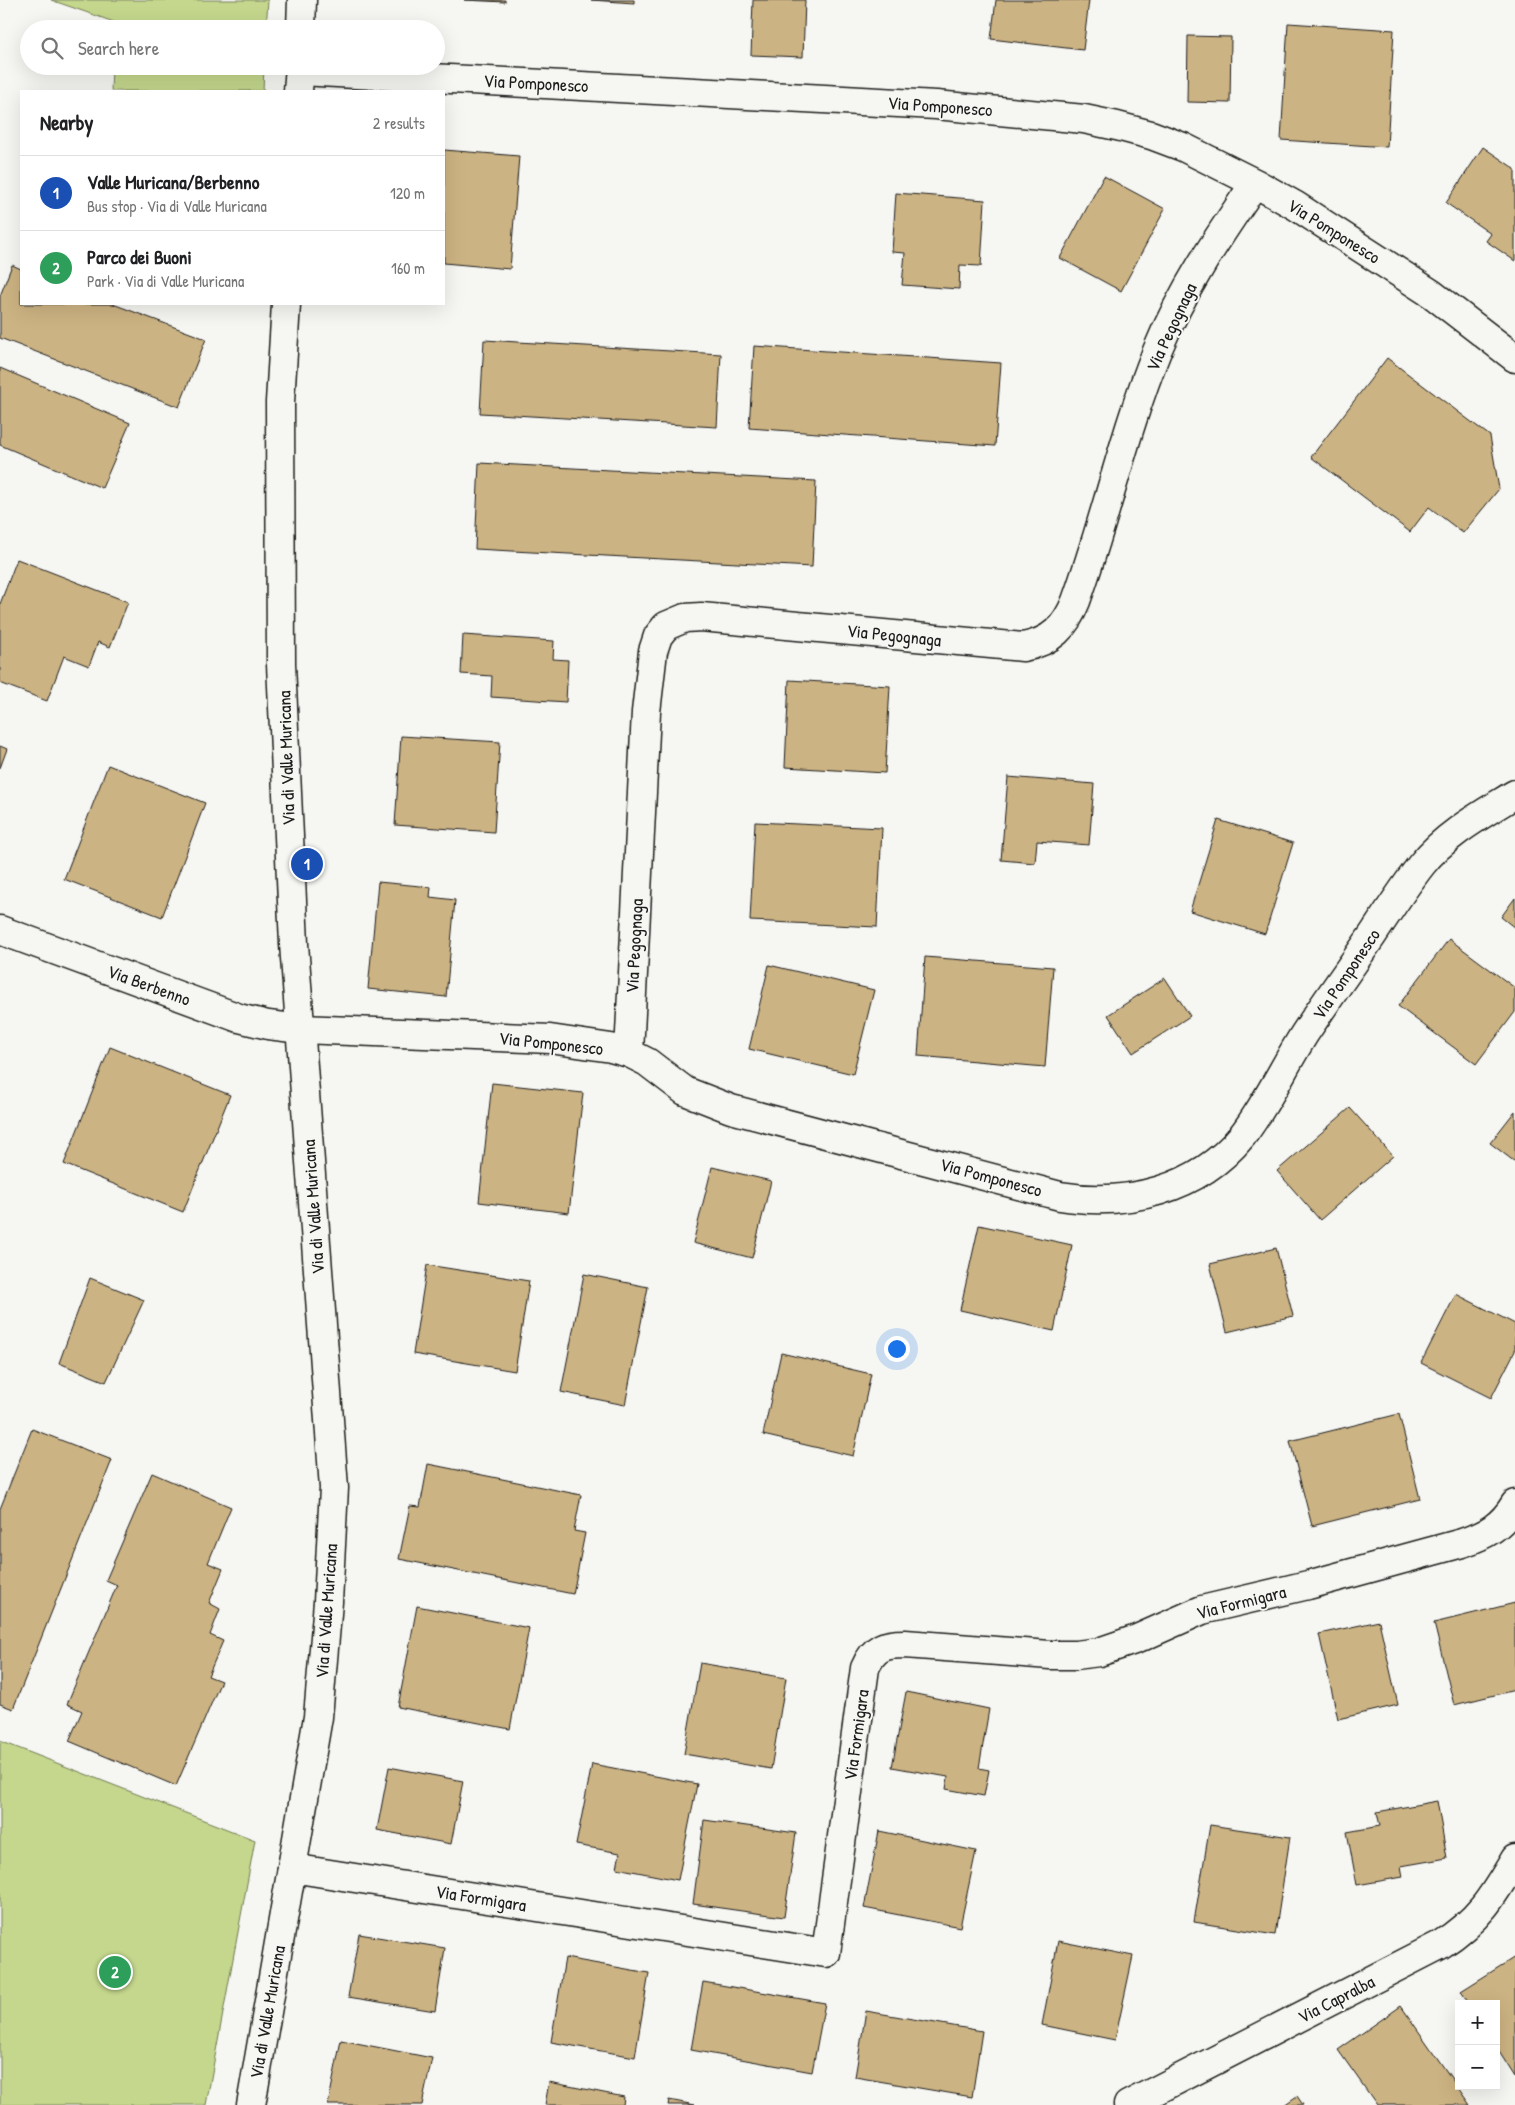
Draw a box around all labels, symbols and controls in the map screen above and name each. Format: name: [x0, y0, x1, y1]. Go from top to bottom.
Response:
search box: [20, 20, 445, 75]
icon: search: [38, 34, 66, 62]
text: Search here: [78, 35, 159, 61]
street label: Via Pomponesco: [483, 68, 589, 98]
street label: Via Pomponesco: [887, 90, 993, 122]
text: Nearby: [40, 108, 93, 137]
text: 2 results: [373, 112, 425, 134]
text: Valle Muricana/Berbenno: [87, 169, 259, 195]
text: 1: [53, 182, 59, 204]
text: 120 m: [390, 182, 425, 204]
street label: Via Pomponesco: [1283, 193, 1385, 269]
text: Bus stop · Via di Valle Muricana: [87, 195, 267, 217]
text: Parco dei Buoni: [87, 244, 192, 270]
text: 2: [52, 257, 60, 279]
text: 160 m: [391, 257, 425, 279]
text: Park · Via di Valle Muricana: [87, 270, 244, 292]
street label: Via Pegognaga: [1140, 279, 1202, 375]
street label: Via Pegognaga: [846, 618, 942, 652]
street label: Via di Valle Muricana: [271, 690, 301, 826]
pin: 1: [291, 845, 323, 883]
street label: Via Pegognaga: [619, 898, 649, 994]
street label: Via Pomponesco: [1306, 924, 1386, 1024]
street label: Via Berbenno: [104, 958, 194, 1012]
street label: Via Pomponesco: [498, 1025, 604, 1061]
street label: Via di Valle Muricana: [296, 1139, 330, 1275]
street label: Via Pomponesco: [937, 1151, 1045, 1203]
your location: [884, 1336, 910, 1362]
street label: Via di Valle Muricana: [309, 1543, 343, 1679]
street label: Via Formigara: [1194, 1579, 1288, 1625]
street label: Via Formigara: [837, 1688, 875, 1782]
street label: Via Formigara: [434, 1878, 528, 1918]
street label: Via di Valle Muricana: [243, 1943, 291, 2081]
pin: 2: [99, 1953, 131, 1991]
street label: Via Capralba: [1293, 1969, 1379, 2029]
map controls: [1455, 2000, 1500, 2090]
button: +: [1455, 2000, 1500, 2045]
button: −: [1455, 2045, 1500, 2090]

